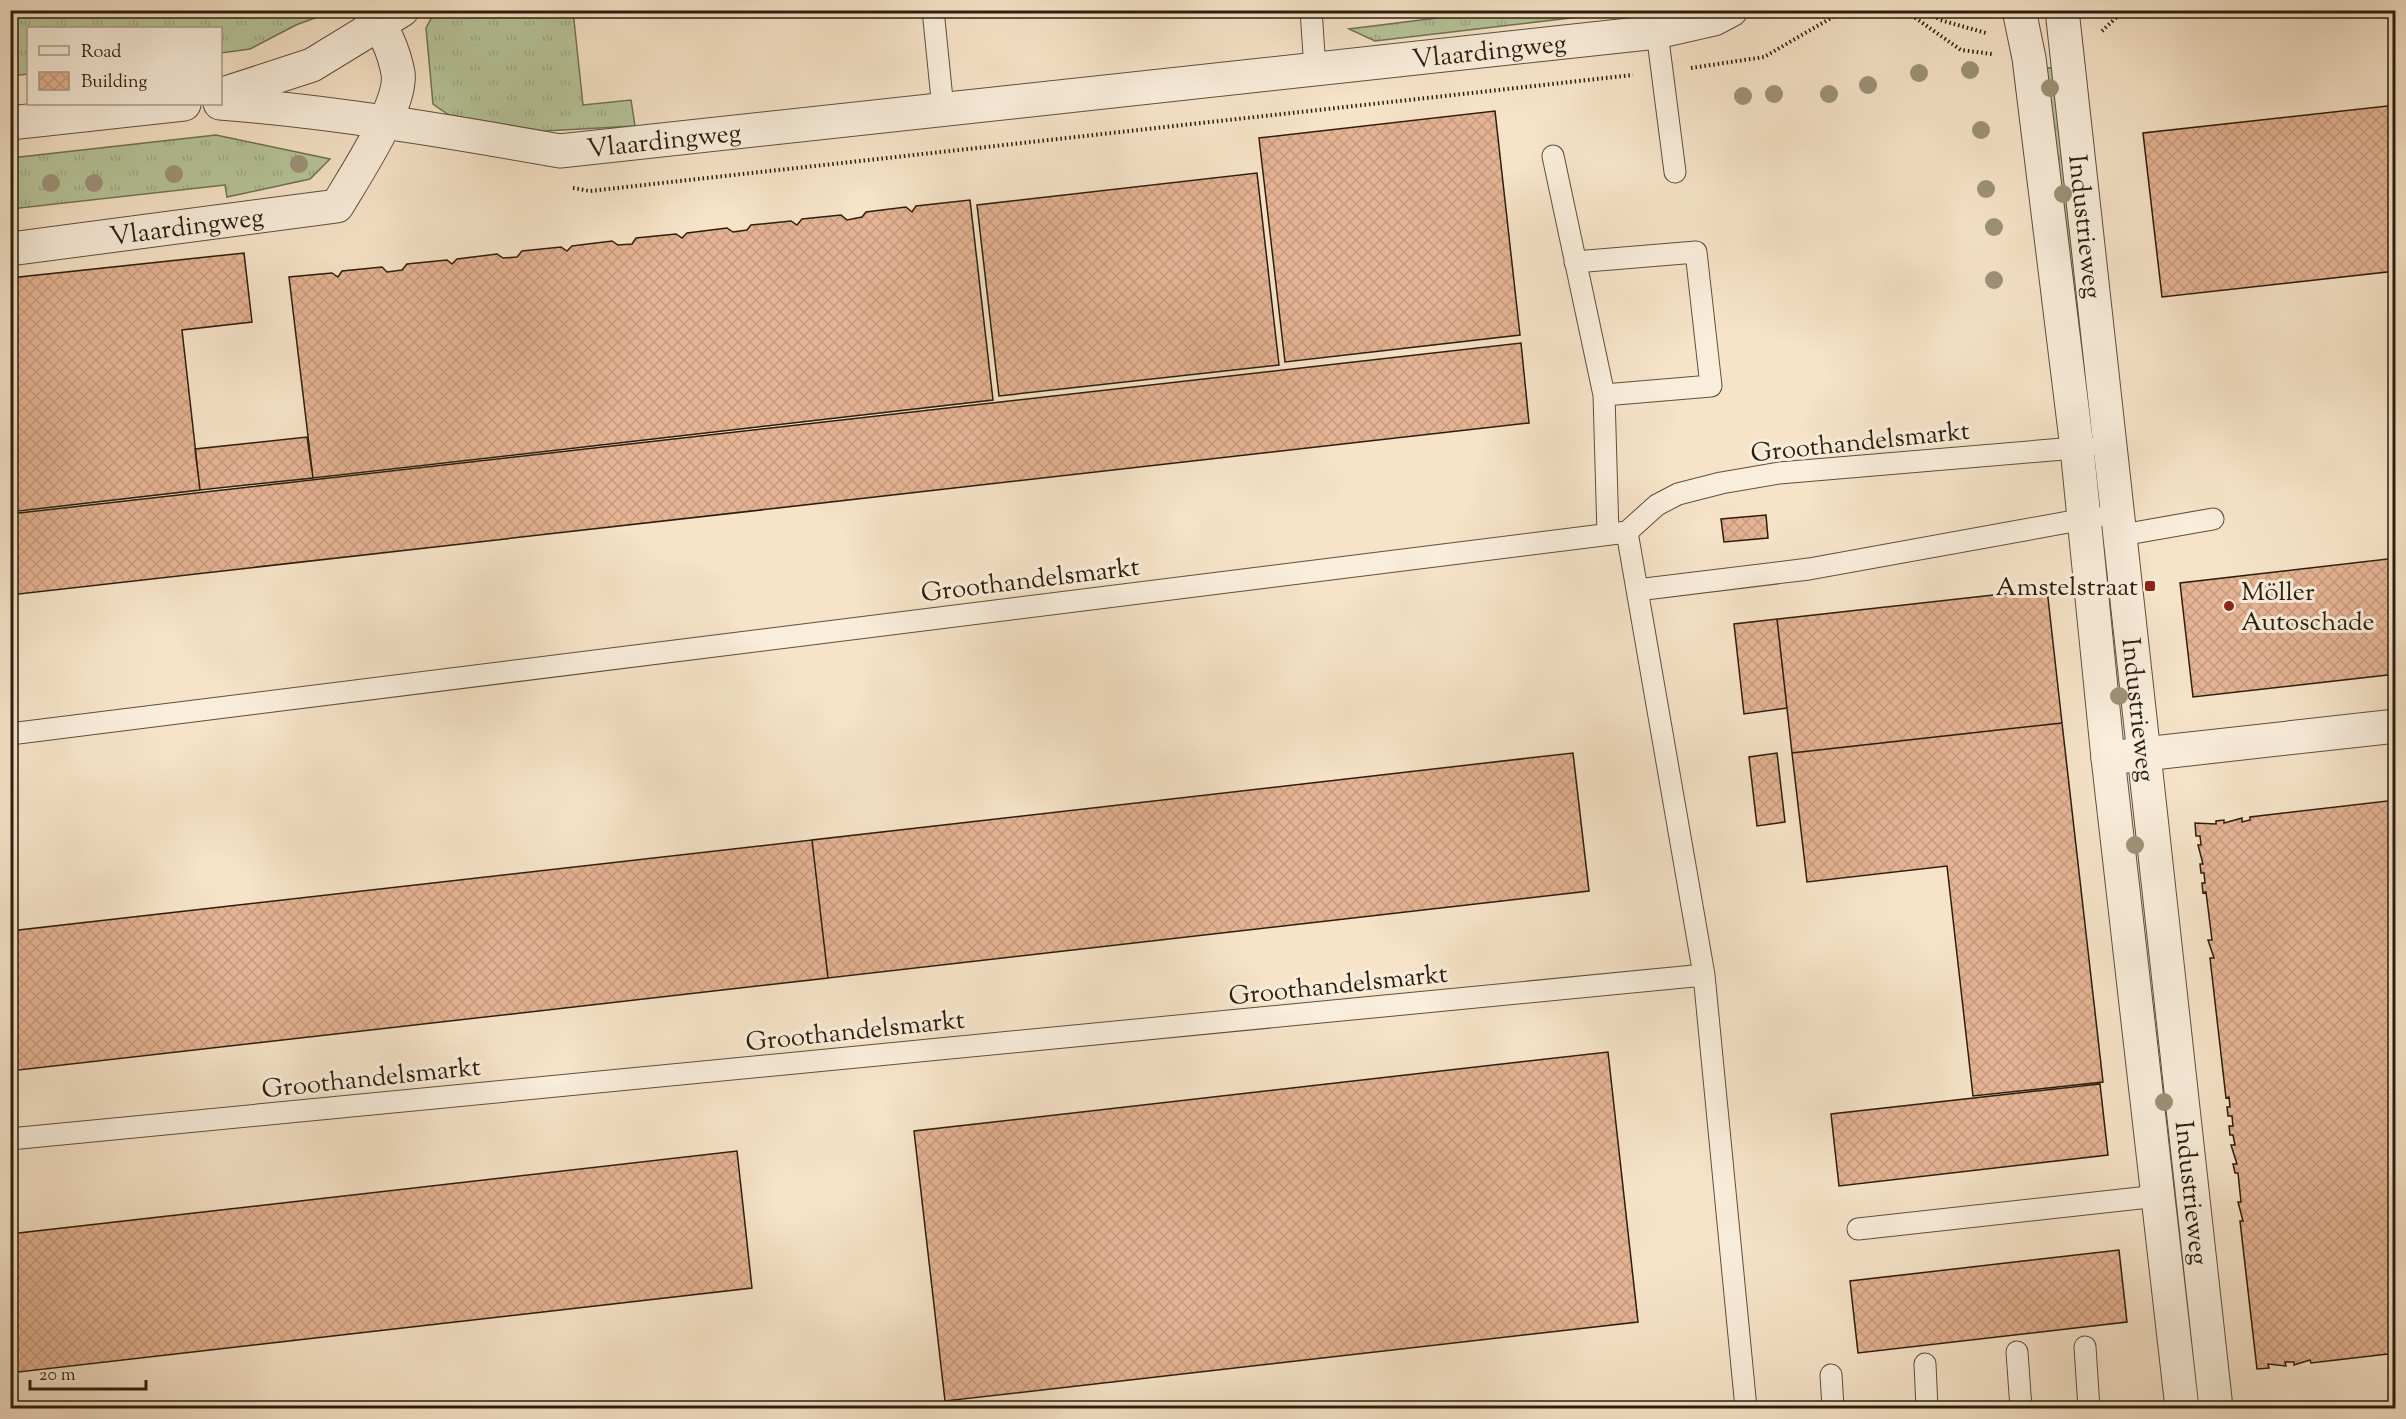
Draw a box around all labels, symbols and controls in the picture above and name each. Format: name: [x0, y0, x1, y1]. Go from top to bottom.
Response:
street label: Vlaardingweg: [1410, 26, 1568, 79]
legend: [27, 27, 222, 105]
text: Road: [81, 40, 121, 66]
text: Building: [81, 70, 147, 96]
street label: Vlaardingweg: [585, 115, 743, 169]
street label: Industrieweg: [2057, 153, 2110, 301]
street label: Vlaardingweg: [108, 200, 266, 257]
street label: Groothandelsmarkt: [1749, 414, 1972, 473]
street label: Groothandelsmarkt: [919, 550, 1142, 613]
place label: Amstelstraat: [1996, 570, 2138, 607]
place label: Möller Autoschade: [2241, 575, 2375, 642]
marker: Amstelstraat: [2143, 579, 2157, 593]
marker: Möller Autoschade: [2222, 599, 2236, 613]
street label: Industrieweg: [2110, 636, 2163, 784]
street label: Groothandelsmarkt: [1227, 957, 1450, 1016]
street label: Groothandelsmarkt: [744, 1003, 967, 1062]
street label: Groothandelsmarkt: [260, 1050, 483, 1109]
street label: Industrieweg: [2164, 1119, 2216, 1267]
scale bar: [30, 1353, 146, 1391]
text: 20 m: [39, 1363, 76, 1389]

